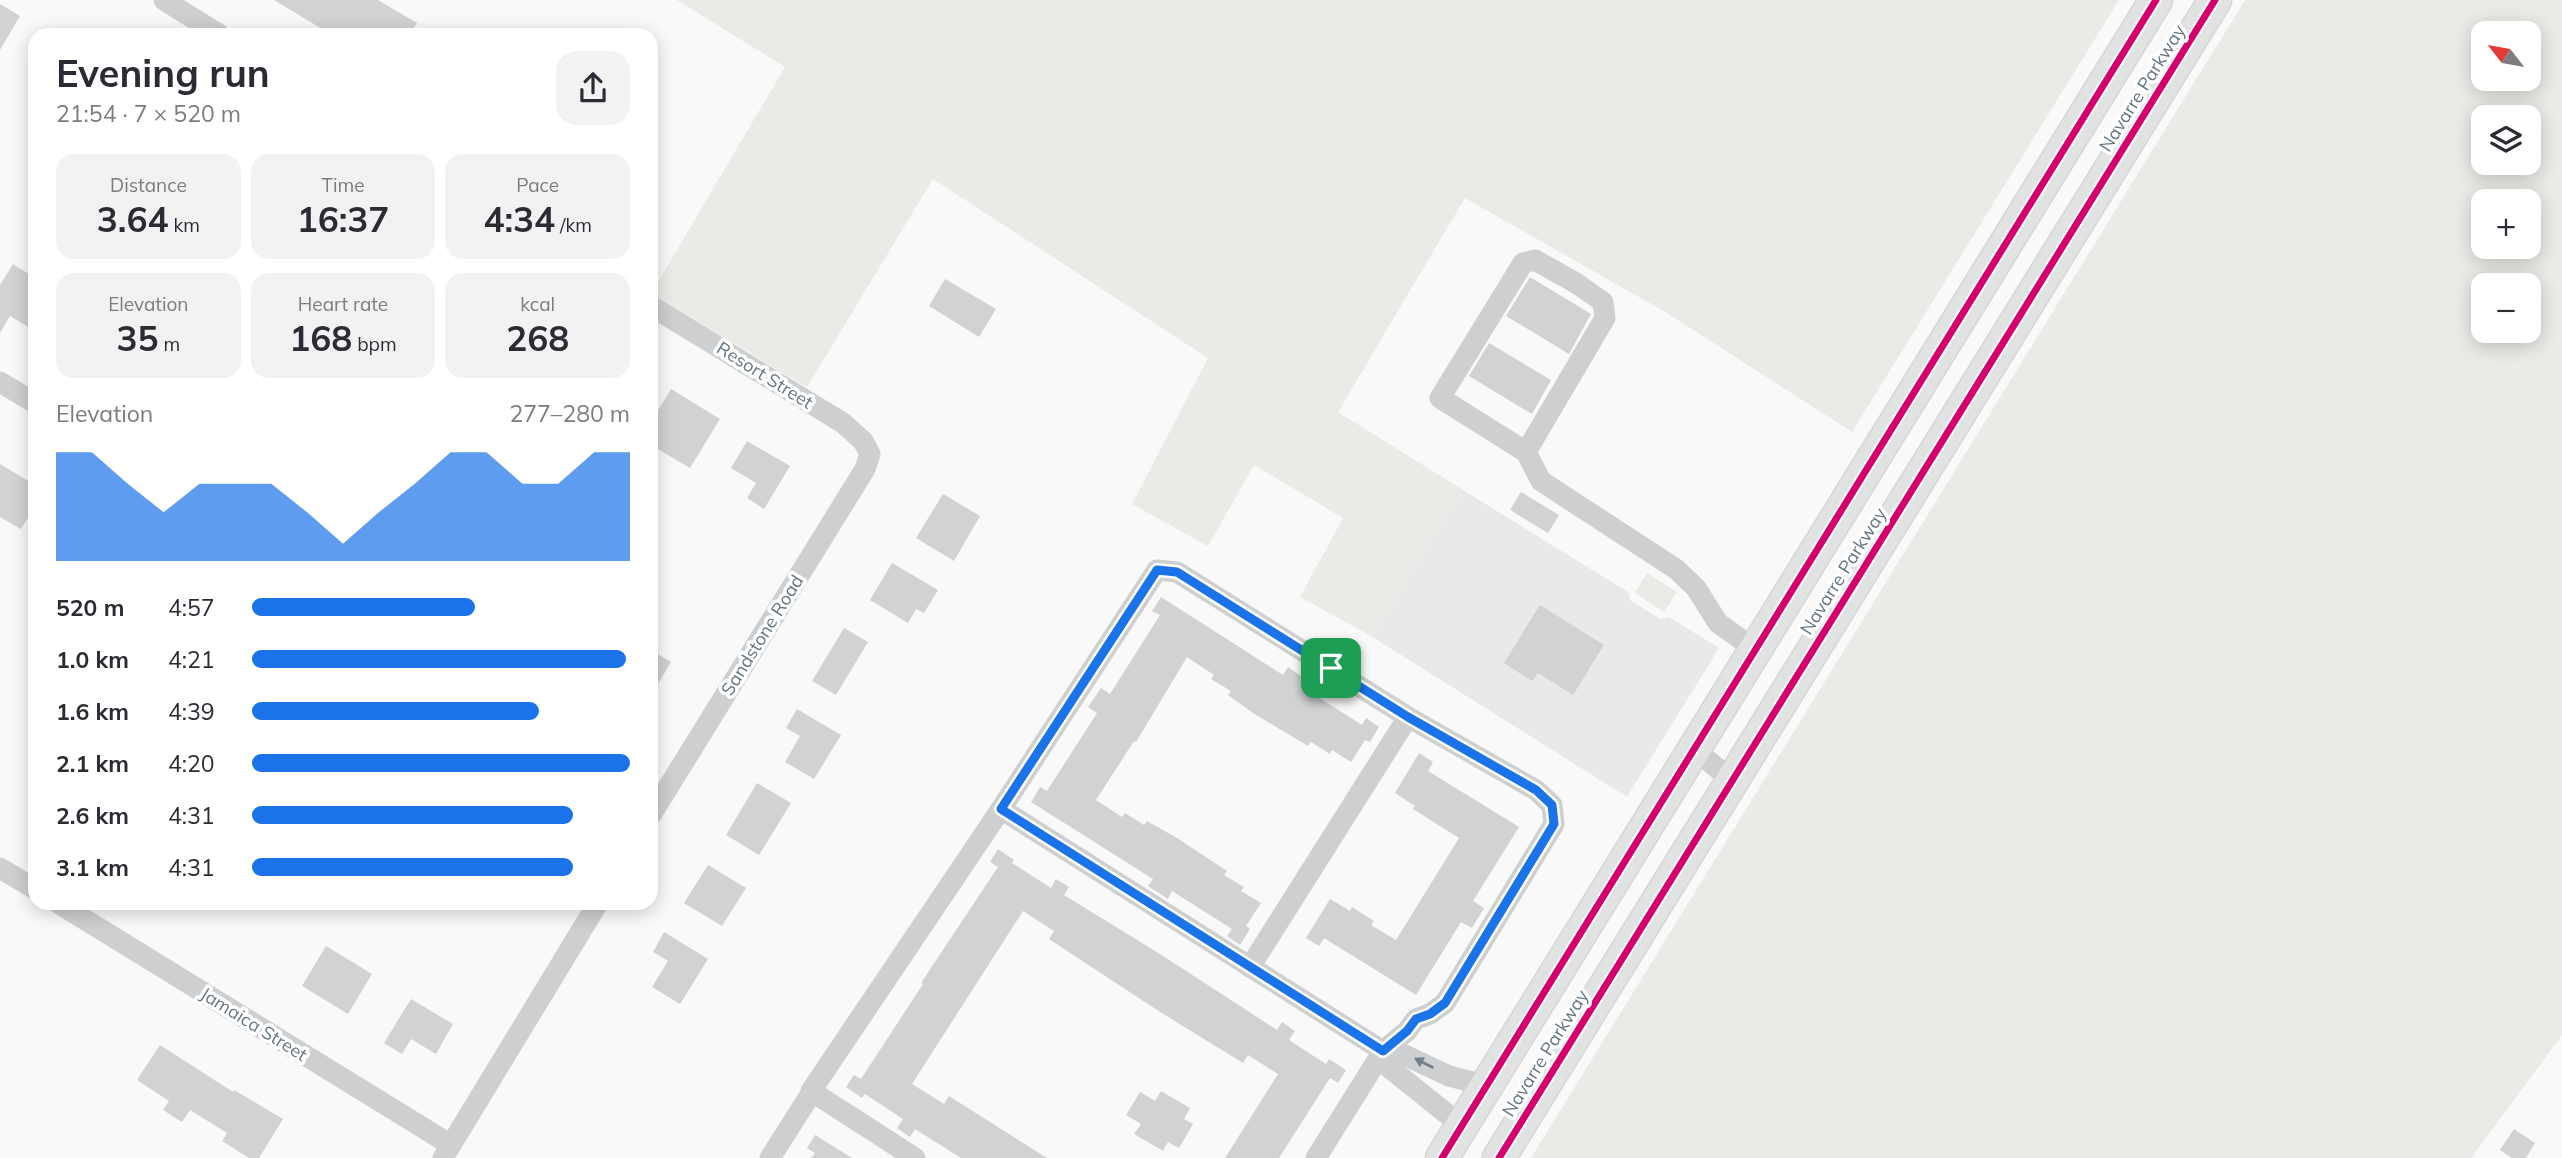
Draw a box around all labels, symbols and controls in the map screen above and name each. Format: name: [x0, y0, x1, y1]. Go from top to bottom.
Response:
street label: Navarre Parkway: [2094, 20, 2190, 156]
north arrow: [2471, 21, 2541, 91]
map controls: [2471, 21, 2541, 343]
text: Evening run: [56, 49, 270, 97]
button: share: [556, 51, 630, 125]
text: 21:54 · 7 × 520 m: [56, 99, 241, 128]
button: layers: [2471, 105, 2541, 175]
text: Distance: [110, 173, 187, 197]
text: Time: [321, 173, 365, 197]
text: Pace: [516, 173, 559, 197]
button: +: [2471, 189, 2541, 259]
text: 3.64: [97, 197, 168, 241]
text: 16:37: [297, 197, 389, 241]
text: 4:34: [483, 197, 555, 241]
text: km: [168, 213, 200, 237]
text: /km: [555, 213, 592, 237]
button: −: [2471, 273, 2541, 343]
text: Elevation: [108, 292, 189, 316]
text: Heart rate: [298, 292, 388, 316]
text: kcal: [520, 292, 555, 316]
text: 35: [116, 316, 159, 360]
text: 168: [289, 316, 352, 360]
text: 268: [506, 316, 569, 360]
text: m: [159, 332, 180, 356]
text: bpm: [352, 332, 397, 356]
street label: Resort Street: [713, 336, 817, 414]
text: Elevation: [56, 399, 153, 428]
text: 277–280 m: [509, 399, 630, 428]
street label: Navarre Parkway: [1795, 503, 1891, 639]
street label: Sandstone Road: [716, 570, 808, 700]
text: 520 m: [56, 593, 124, 622]
text: 4:57: [168, 593, 215, 622]
pin: [1301, 638, 1361, 698]
text: 1.0 km: [56, 645, 129, 674]
text: 4:21: [168, 645, 215, 674]
icon: arrive: [1312, 649, 1350, 687]
text: 1.6 km: [56, 697, 129, 726]
text: 4:39: [168, 697, 215, 726]
text: 2.1 km: [56, 749, 129, 778]
text: 4:20: [168, 749, 215, 778]
text: 2.6 km: [56, 801, 129, 830]
text: 4:31: [168, 801, 215, 830]
text: 3.1 km: [56, 853, 129, 882]
text: 4:31: [168, 853, 215, 882]
street label: Jamaica Street: [196, 982, 312, 1066]
street label: Navarre Parkway: [1497, 985, 1593, 1121]
one-way arrow: [1414, 1057, 1434, 1068]

